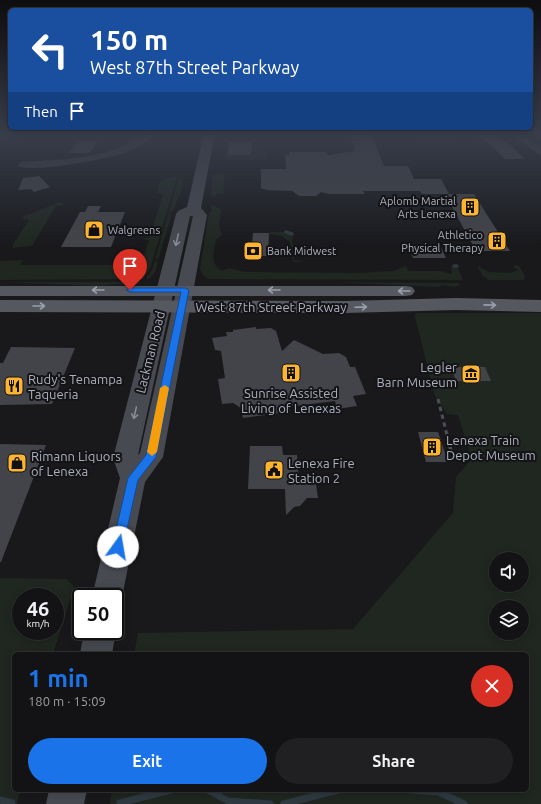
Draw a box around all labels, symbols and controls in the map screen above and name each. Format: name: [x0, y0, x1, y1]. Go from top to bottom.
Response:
icon: left: [24, 24, 76, 76]
text: 150 m: [90, 24, 168, 55]
text: West 87th Street Parkway: [90, 57, 299, 77]
icon: arrive: [66, 100, 88, 122]
text: Then: [24, 103, 58, 120]
place label: Aplomb Martial Arts Lenexa: [380, 195, 456, 220]
building icon: Aplomb Martial Arts Lenexa: [459, 196, 481, 218]
shop icon: Walgreens: [83, 219, 105, 241]
place label: Walgreens: [108, 224, 160, 236]
place label: Athletico Physical Therapy: [401, 229, 484, 254]
building icon: Athletico Physical Therapy: [486, 230, 508, 252]
one-way arrow: [172, 234, 180, 247]
bank icon: Bank Midwest: [242, 240, 264, 262]
place label: Bank Midwest: [267, 245, 337, 257]
pin: [113, 249, 147, 290]
icon: arrive: [119, 255, 141, 277]
one-way arrow: [92, 286, 105, 294]
one-way arrow: [268, 286, 281, 294]
one-way arrow: [398, 287, 411, 295]
street label: West 87th Street Parkway: [195, 300, 347, 314]
one-way arrow: [483, 301, 496, 308]
one-way arrow: [32, 303, 45, 310]
one-way arrow: [354, 303, 367, 310]
street label: Lackman Road: [133, 309, 167, 395]
place label: Legler Barn Museum: [377, 360, 457, 389]
building icon: Sunrise Assisted Living of Lenexas: [280, 362, 302, 384]
museum icon: Legler Barn Museum: [460, 363, 482, 385]
place label: Rudy's Tenampa Taqueria: [28, 372, 123, 401]
restaurant icon: Rudy's Tenampa Taqueria: [3, 375, 25, 397]
place label: Sunrise Assisted Living of Lenexas: [241, 386, 341, 415]
one-way arrow: [131, 406, 139, 419]
place label: Lenexa Train Depot Museum: [446, 433, 536, 462]
building icon: Lenexa Train Depot Museum: [421, 436, 443, 458]
place label: Rimann Liquors of Lenexa: [31, 449, 121, 478]
shop icon: Rimann Liquors of Lenexa: [6, 452, 28, 474]
place label: Lenexa Fire Station 2: [288, 456, 355, 485]
public building icon: Lenexa Fire Station 2: [263, 459, 285, 481]
position arrow: [97, 526, 139, 568]
map controls: [489, 552, 529, 640]
button: sound: [489, 552, 529, 592]
speed limit sign: 50: [72, 588, 124, 640]
text: 46: [27, 597, 49, 620]
button: layers: [489, 600, 529, 640]
text: km/h: [26, 618, 50, 629]
text: 1 min: [28, 665, 89, 692]
button: close: [471, 665, 513, 707]
text: 180 m · 15:09: [28, 694, 106, 708]
button: Exit: [28, 738, 267, 784]
button: Share: [275, 738, 513, 784]

